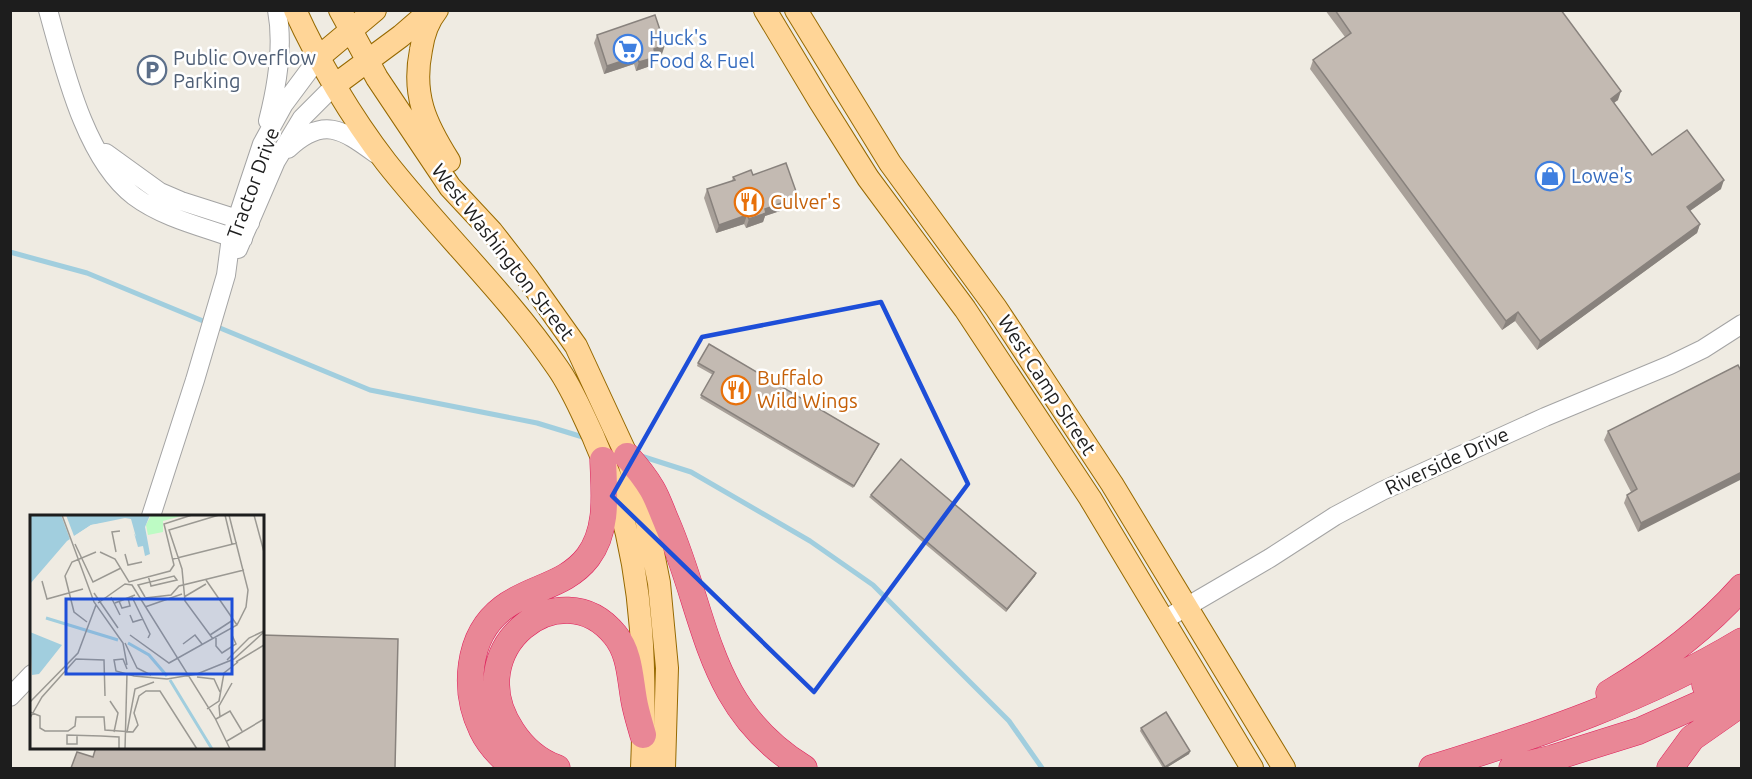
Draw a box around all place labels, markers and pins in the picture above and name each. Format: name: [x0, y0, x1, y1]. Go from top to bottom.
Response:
place label: Huck's Food & Fuel: [649, 26, 755, 72]
supermarket icon: Huck's Food & Fuel: [612, 33, 644, 65]
place label: Public Overflow Parking: [173, 46, 316, 92]
parking icon: Public Overflow Parking: [136, 54, 168, 86]
shop icon: Lowe's: [1534, 160, 1566, 192]
place label: Lowe's: [1571, 164, 1633, 187]
restaurant icon: Culver's: [733, 186, 765, 218]
place label: Culver's: [770, 190, 841, 213]
place label: Buffalo Wild Wings: [757, 366, 858, 412]
restaurant icon: Buffalo Wild Wings: [720, 374, 752, 406]

